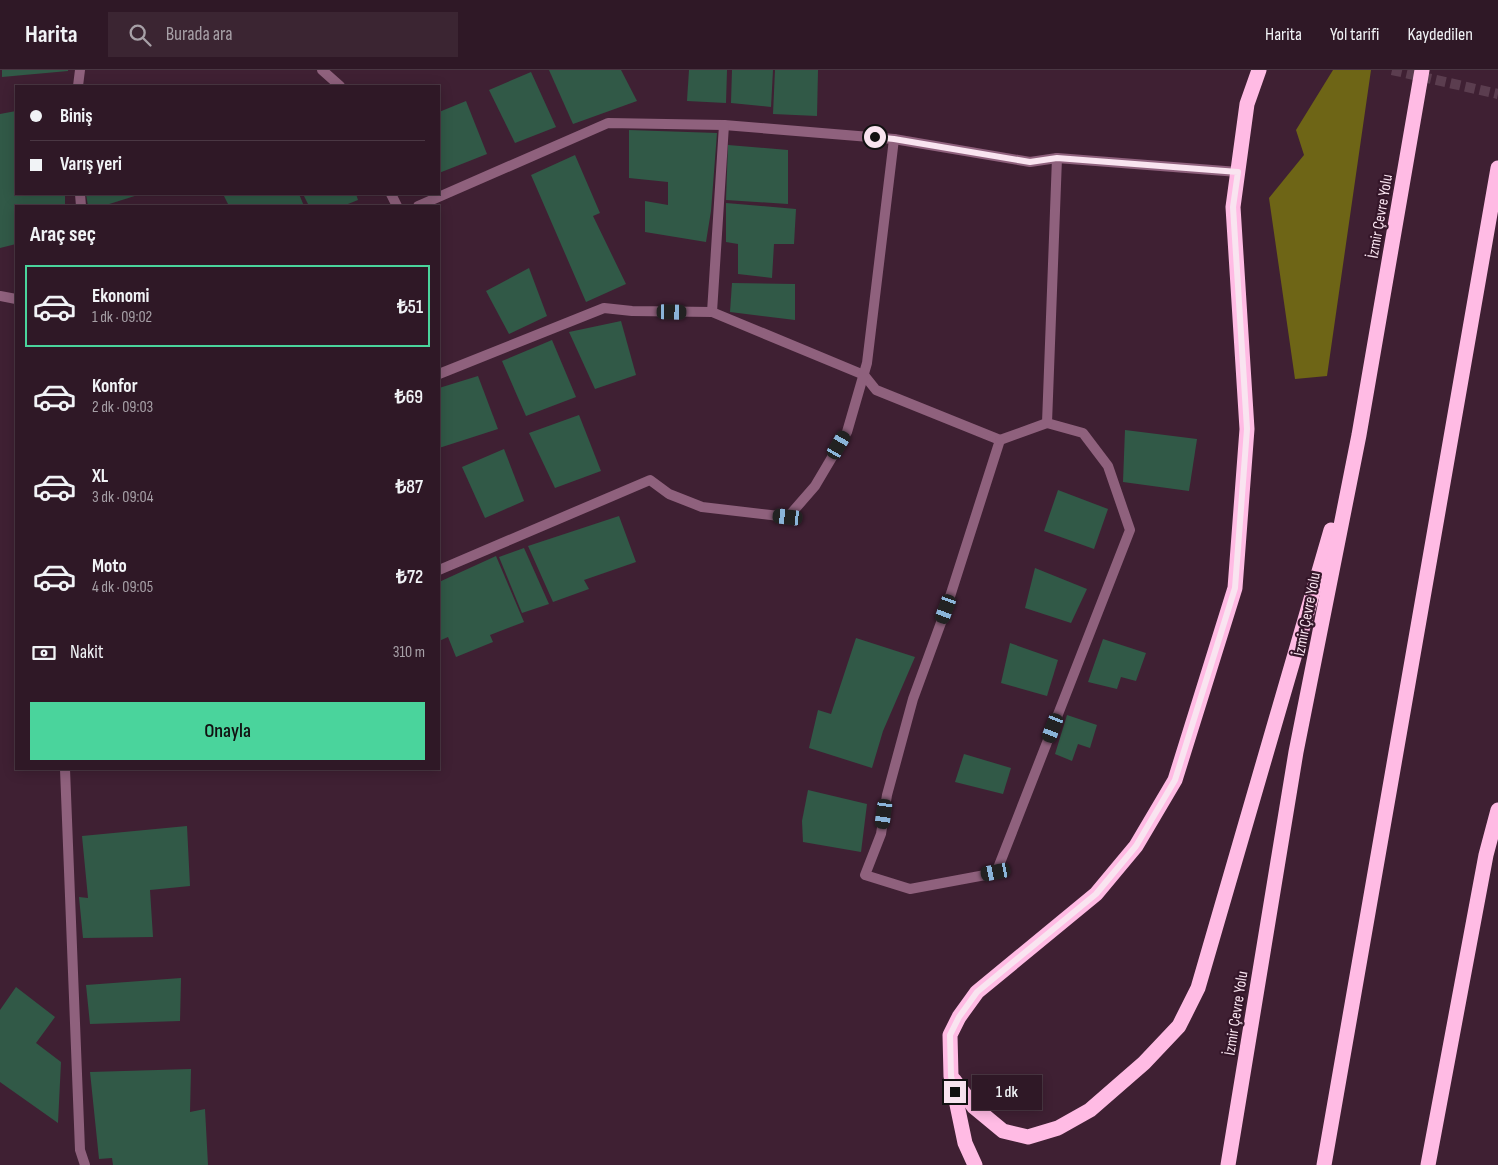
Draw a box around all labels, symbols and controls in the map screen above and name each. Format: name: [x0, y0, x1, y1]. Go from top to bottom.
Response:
search box: [108, 12, 458, 57]
text: Harita: [25, 20, 78, 49]
icon: search: [126, 21, 154, 49]
text: Burada ara: [166, 23, 233, 46]
text: Harita: [1265, 24, 1302, 45]
text: Yol tarifi: [1330, 24, 1379, 45]
text: Kaydedilen: [1407, 24, 1473, 45]
text: Biniş: [60, 105, 93, 128]
route start: [864, 126, 886, 148]
text: Varış yeri: [60, 153, 122, 176]
street label: İzmir Çevre Yolu: [1364, 173, 1397, 260]
text: Araç seç: [30, 221, 96, 248]
icon: car: [32, 284, 77, 329]
text: Ekonomi: [92, 285, 149, 308]
text: ₺51: [397, 296, 423, 319]
car: [656, 304, 687, 320]
text: 1 dk · 09:02: [92, 308, 152, 327]
icon: car: [32, 374, 77, 419]
text: Konfor: [92, 375, 138, 398]
text: ₺69: [395, 386, 423, 409]
text: 2 dk · 09:03: [92, 398, 153, 417]
car: [825, 428, 852, 462]
icon: car: [32, 464, 77, 509]
text: XL: [92, 465, 108, 488]
text: ₺87: [395, 476, 423, 499]
text: 3 dk · 09:04: [92, 488, 153, 507]
car: [772, 508, 803, 526]
icon: car: [32, 554, 77, 599]
text: Moto: [92, 555, 127, 578]
text: ₺72: [396, 566, 423, 589]
street label: İzmir Çevre Yolu: [1290, 571, 1325, 658]
text: 4 dk · 09:05: [92, 578, 153, 597]
car: [933, 592, 958, 626]
icon: cash: [30, 639, 58, 667]
text: Nakit: [70, 641, 104, 664]
text: 310 m: [393, 643, 425, 662]
button: Onayla: [30, 702, 425, 760]
car: [1040, 711, 1065, 745]
car: [874, 798, 893, 830]
car: [979, 862, 1012, 882]
street label: İzmir Çevre Yolu: [1220, 970, 1253, 1057]
callout: 1 dk: [972, 1074, 1042, 1110]
route end: [944, 1081, 966, 1103]
text: 1 dk: [996, 1083, 1018, 1102]

